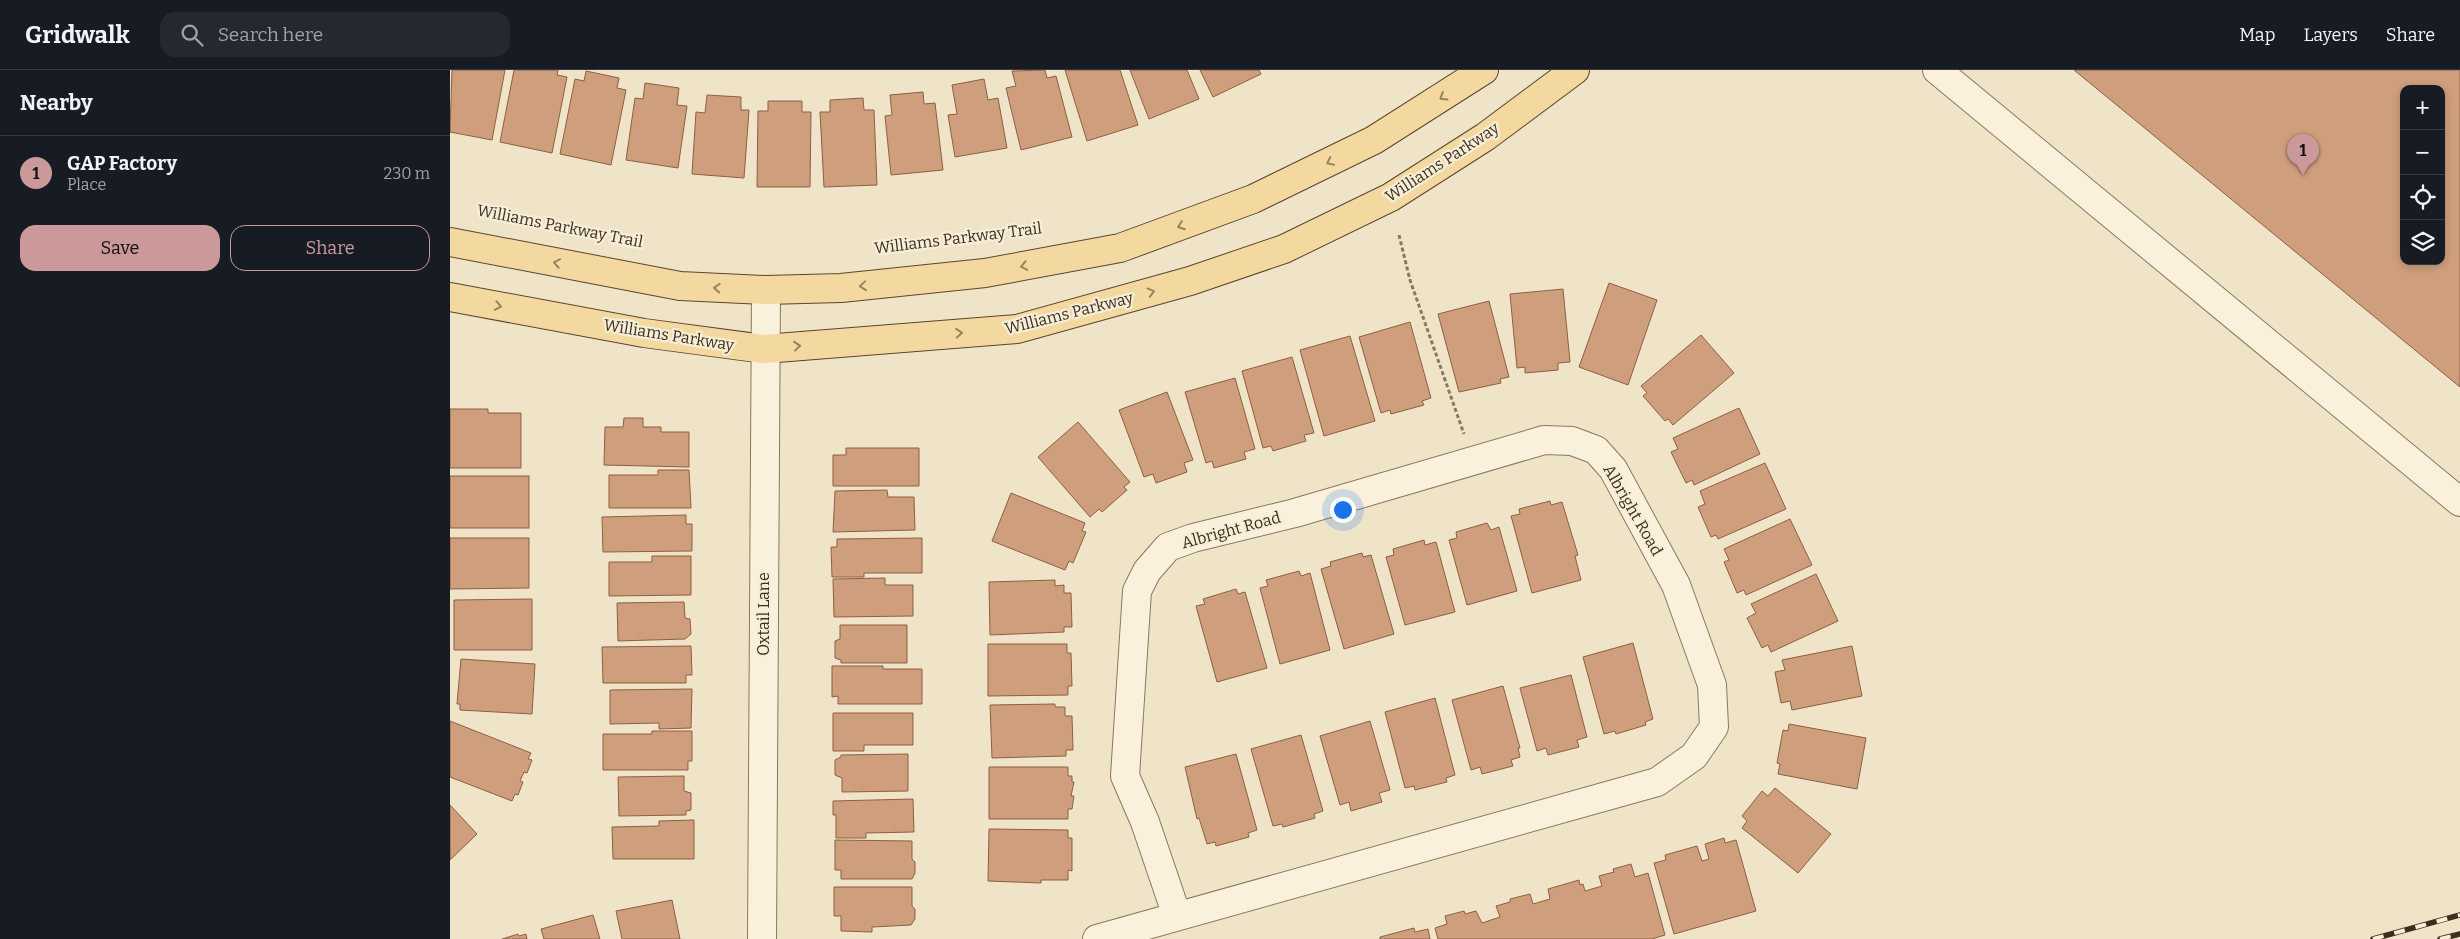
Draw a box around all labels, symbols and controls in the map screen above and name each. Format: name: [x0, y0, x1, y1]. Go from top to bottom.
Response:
search box: [160, 12, 510, 57]
text: Gridwalk: [25, 21, 130, 49]
icon: search: [178, 21, 206, 49]
text: Search here: [218, 23, 323, 46]
text: Map: [2239, 24, 2275, 46]
text: Layers: [2303, 24, 2358, 46]
text: Share: [2386, 24, 2435, 46]
map controls: [2400, 85, 2445, 265]
button: +: [2400, 85, 2445, 130]
text: Nearby: [20, 90, 93, 116]
one-way arrow: [1439, 90, 1448, 100]
street label: Williams Parkway: [1382, 118, 1503, 206]
button: −: [2400, 130, 2445, 175]
pin: 1: [2287, 134, 2319, 175]
text: GAP Factory: [67, 152, 177, 175]
one-way arrow: [1327, 156, 1336, 166]
text: 1: [33, 164, 39, 183]
text: 230 m: [383, 164, 430, 183]
text: Place: [67, 175, 106, 194]
button: locate: [2400, 175, 2445, 220]
street label: Williams Parkway Trail: [475, 201, 645, 251]
street label: Williams Parkway Trail: [873, 218, 1043, 258]
one-way arrow: [1177, 220, 1186, 230]
button: layers: [2400, 220, 2445, 265]
button: Save: [20, 225, 220, 271]
button: Share: [230, 225, 430, 271]
one-way arrow: [552, 258, 561, 268]
one-way arrow: [1020, 260, 1029, 271]
one-way arrow: [859, 280, 867, 291]
one-way arrow: [713, 282, 721, 293]
one-way arrow: [1147, 287, 1155, 298]
street label: Williams Parkway: [1003, 288, 1136, 338]
one-way arrow: [493, 300, 502, 310]
street label: Williams Parkway: [602, 315, 736, 355]
one-way arrow: [955, 328, 963, 339]
one-way arrow: [793, 340, 801, 351]
street label: Albright Road: [1599, 461, 1667, 559]
your location: [1330, 497, 1356, 523]
street label: Albright Road: [1179, 508, 1283, 552]
street label: Oxtail Lane: [754, 572, 773, 656]

